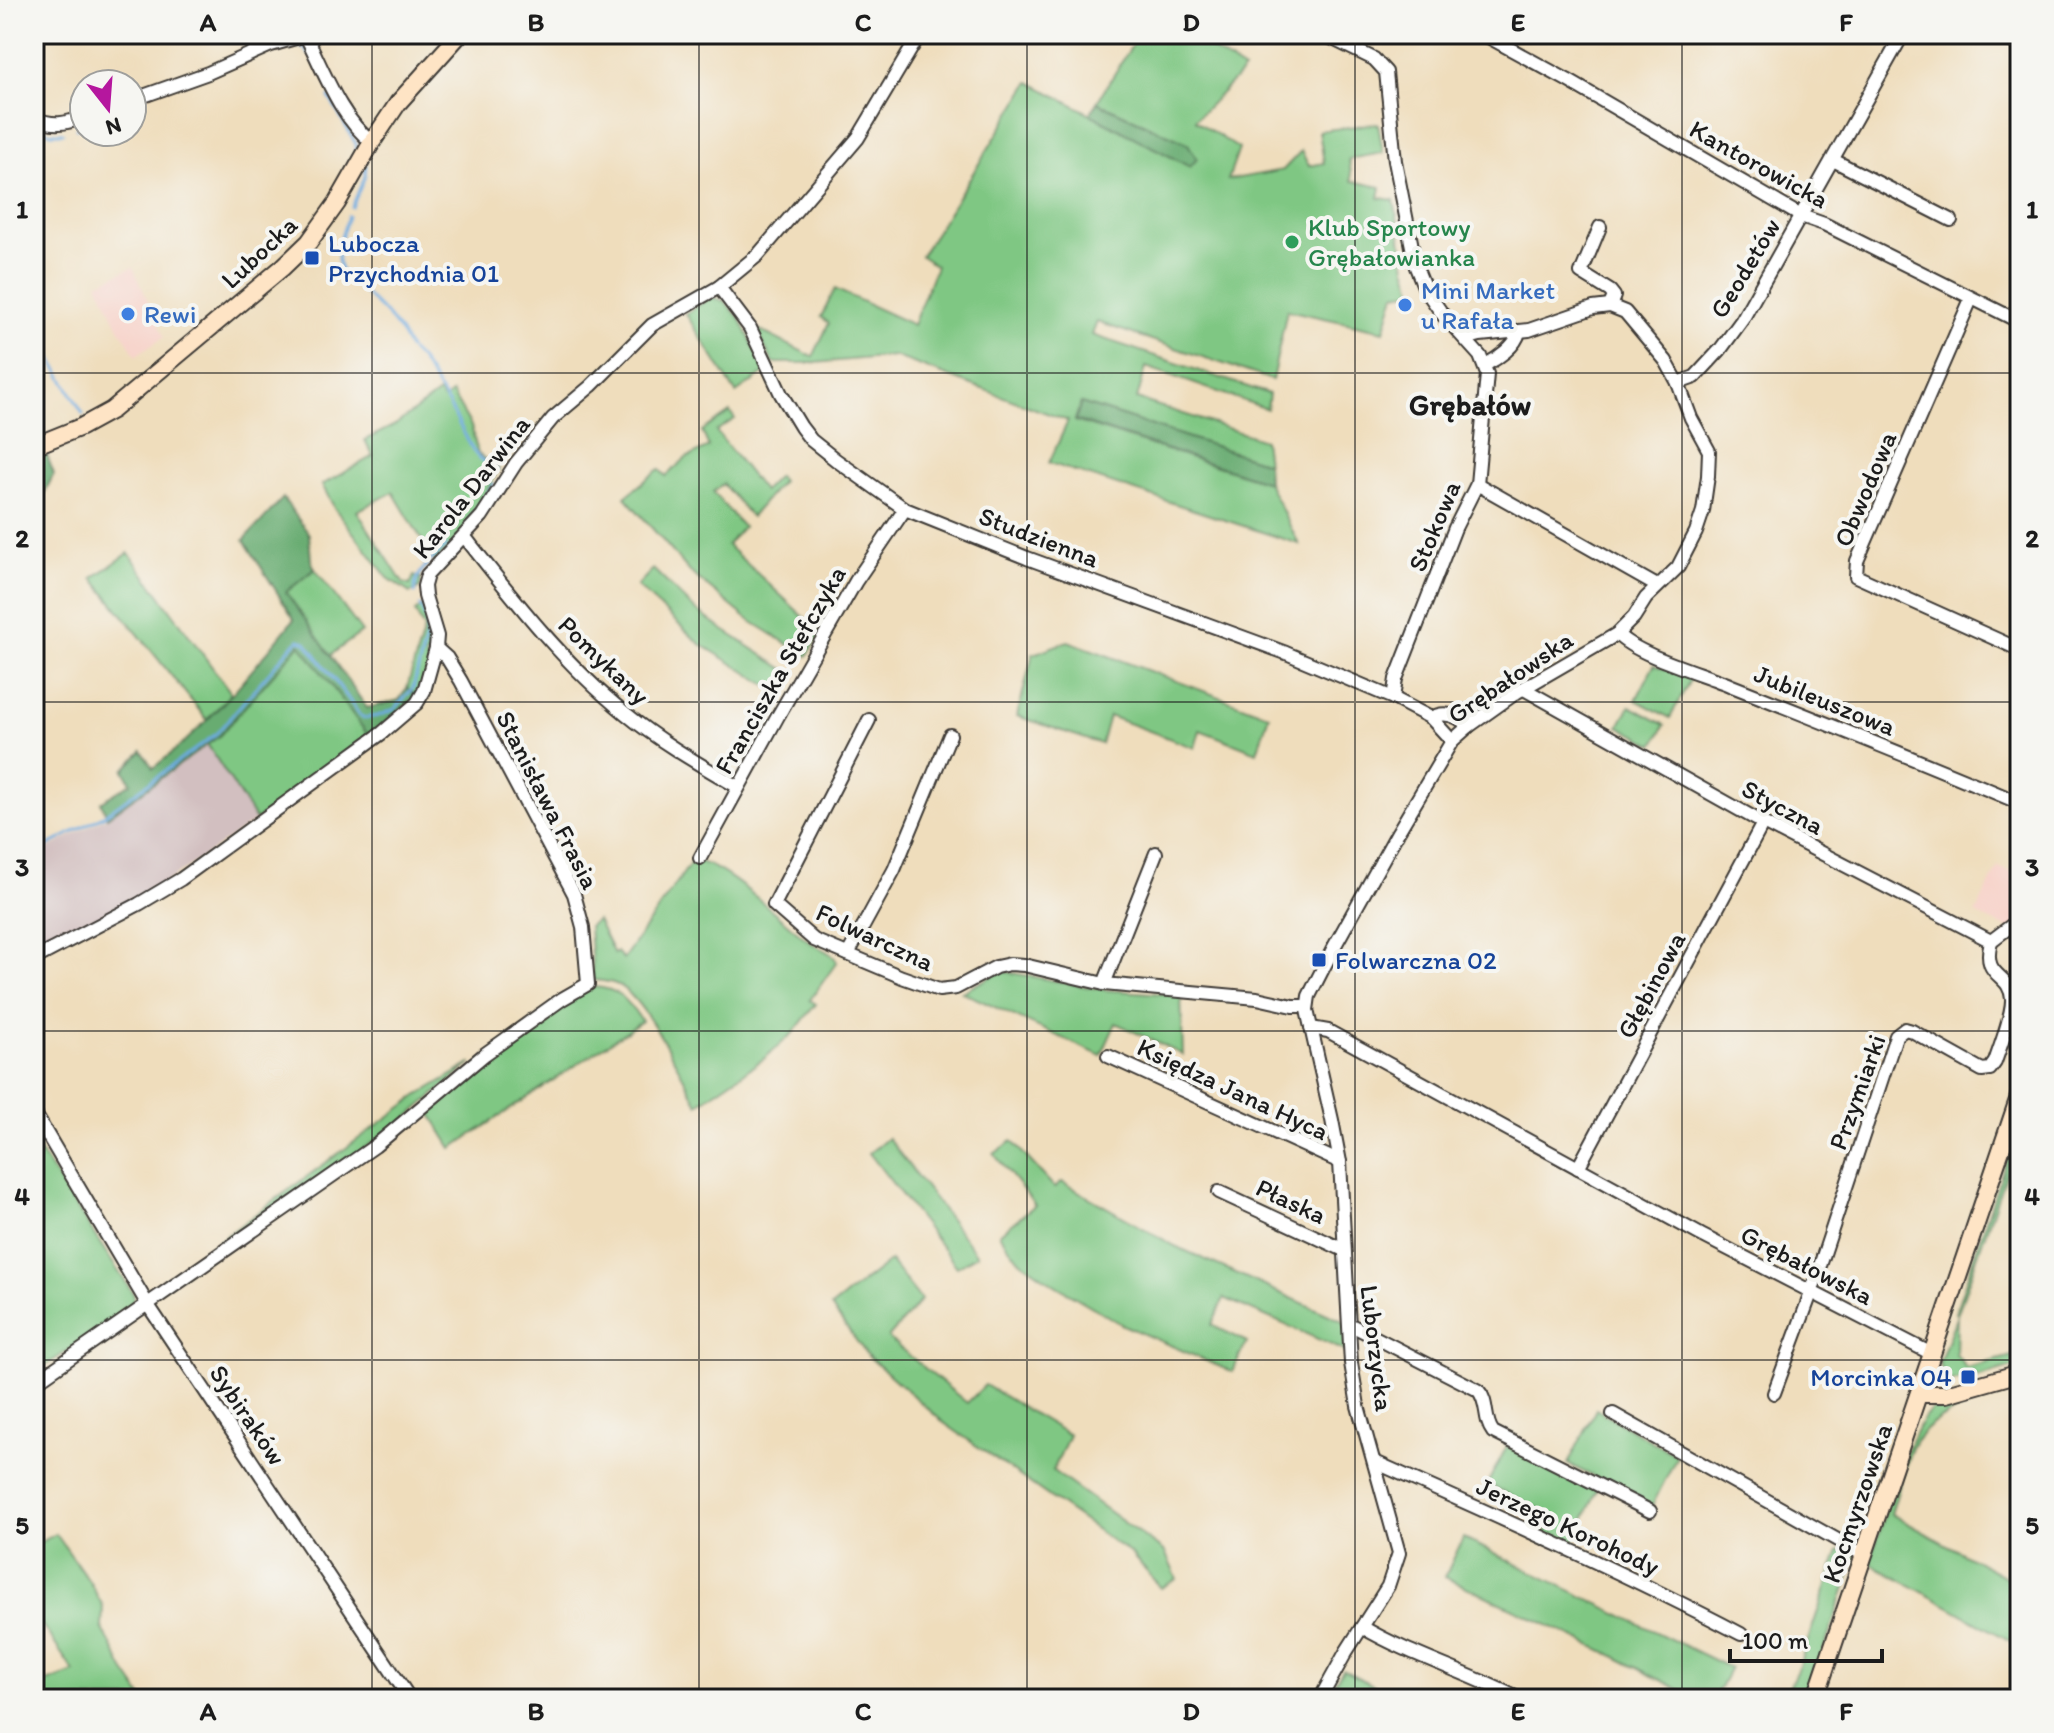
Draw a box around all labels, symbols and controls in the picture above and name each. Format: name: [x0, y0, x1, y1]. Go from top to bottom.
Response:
text: A: [199, 6, 217, 38]
text: B: [528, 6, 545, 38]
text: C: [855, 6, 872, 38]
text: D: [1182, 6, 1200, 38]
text: E: [1511, 6, 1525, 38]
text: F: [1839, 6, 1853, 38]
north arrow: [68, 68, 148, 148]
text: N: [103, 112, 125, 142]
street label: Kantorowicka: [1684, 113, 1834, 215]
text: 1: [16, 193, 28, 225]
text: 1: [2026, 193, 2038, 225]
street label: Lubocka: [214, 208, 304, 295]
place label: Klub Sportowy Grębałowianka: [1308, 211, 1475, 273]
street label: Geodetów: [1703, 212, 1787, 324]
place label: Lubocza Przychodnia 01: [328, 227, 499, 289]
marker: Klub Sportowy Grębałowianka: [1283, 233, 1301, 251]
marker: Lubocza Przychodnia 01: [303, 249, 321, 267]
place label: Mini Market u Rafała: [1421, 274, 1555, 336]
marker: Mini Market u Rafała: [1396, 296, 1414, 314]
place label: Rewi: [144, 298, 196, 330]
marker: Rewi: [119, 305, 137, 323]
district label: Grębałów: [1409, 386, 1532, 423]
street label: Karola Darwina: [405, 409, 537, 565]
street label: Obwodowa: [1826, 426, 1904, 551]
street label: Stokowa: [1401, 475, 1468, 576]
street label: Studzienna: [974, 499, 1104, 575]
text: 2: [15, 522, 29, 554]
text: 2: [2025, 522, 2039, 554]
street label: Franciszka Stefczyka: [707, 560, 853, 780]
street label: Pomykany: [552, 609, 656, 711]
street label: Grębałowska: [1441, 623, 1579, 731]
street label: Jubileuszowa: [1750, 657, 1901, 743]
street label: Stanisława Frasia: [489, 705, 607, 895]
street label: Styczna: [1737, 772, 1830, 842]
text: 3: [15, 851, 29, 883]
text: 3: [2025, 851, 2039, 883]
street label: Folwarczna: [811, 896, 939, 978]
street label: Głębinowa: [1610, 926, 1693, 1044]
place label: Folwarczna 02: [1335, 944, 1497, 976]
marker: Folwarczna 02: [1310, 951, 1328, 969]
street label: Przymiarki: [1821, 1030, 1893, 1154]
street label: Księdza Jana Hyca: [1132, 1031, 1334, 1147]
street label: Płaska: [1251, 1171, 1331, 1231]
text: 4: [14, 1180, 30, 1212]
text: 4: [2024, 1180, 2040, 1212]
street label: Grębałowska: [1735, 1218, 1879, 1312]
street label: Luborzycka: [1353, 1283, 1401, 1413]
street label: Sybiraków: [203, 1359, 293, 1471]
place label: Morcinka 04: [1810, 1361, 1952, 1393]
marker: Morcinka 04: [1959, 1368, 1977, 1386]
street label: Kocmyrzowska: [1815, 1419, 1899, 1587]
street label: Jerzego Korohody: [1471, 1470, 1665, 1582]
text: 5: [15, 1509, 29, 1541]
text: 5: [2025, 1509, 2039, 1541]
scale bar: [1730, 1613, 1882, 1663]
text: 100 m: [1742, 1626, 1808, 1655]
text: A: [199, 1695, 217, 1727]
text: B: [528, 1695, 545, 1727]
text: C: [855, 1695, 872, 1727]
text: D: [1182, 1695, 1200, 1727]
text: E: [1511, 1695, 1525, 1727]
text: F: [1839, 1695, 1853, 1727]

